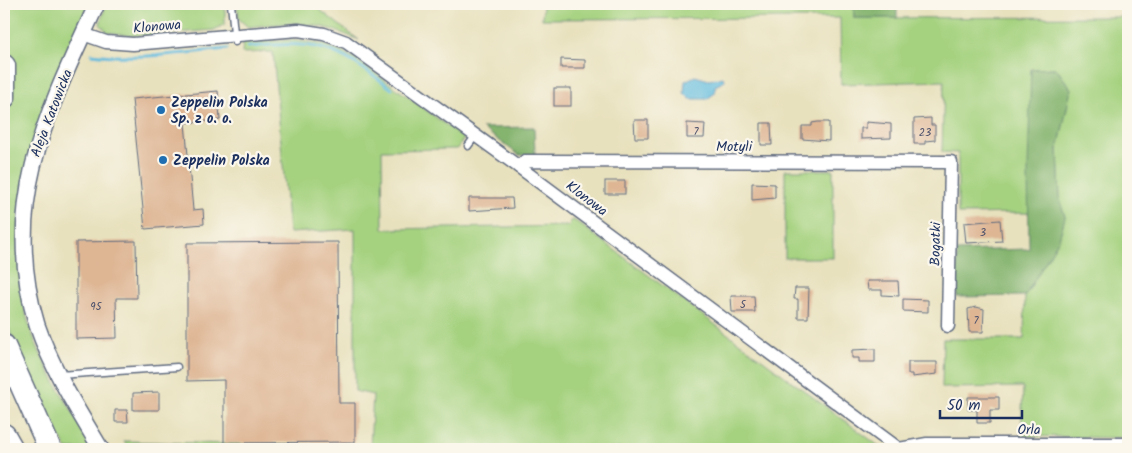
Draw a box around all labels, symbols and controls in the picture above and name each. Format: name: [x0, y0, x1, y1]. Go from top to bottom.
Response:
street label: Klonowa: [132, 14, 182, 40]
street label: Aleja Katowicka: [25, 66, 79, 161]
place label: Zeppelin Polska Sp. z o. o.: [171, 92, 268, 130]
marker: Zeppelin Polska Sp. z o. o.: [155, 104, 167, 116]
house number: 7: [693, 123, 699, 141]
house number: 23: [919, 124, 931, 142]
street label: Motyli: [716, 136, 753, 158]
place label: Zeppelin Polska: [173, 150, 270, 172]
marker: Zeppelin Polska: [157, 154, 169, 166]
street label: Klonowa: [561, 176, 612, 222]
street label: Bogatki: [925, 221, 947, 266]
house number: 3: [980, 224, 986, 242]
house number: 5: [740, 296, 747, 314]
house number: 95: [90, 298, 103, 316]
house number: 7: [973, 312, 979, 330]
scale bar: [940, 388, 1022, 420]
text: 50 m: [947, 394, 981, 418]
street label: Orla: [1017, 419, 1041, 441]

